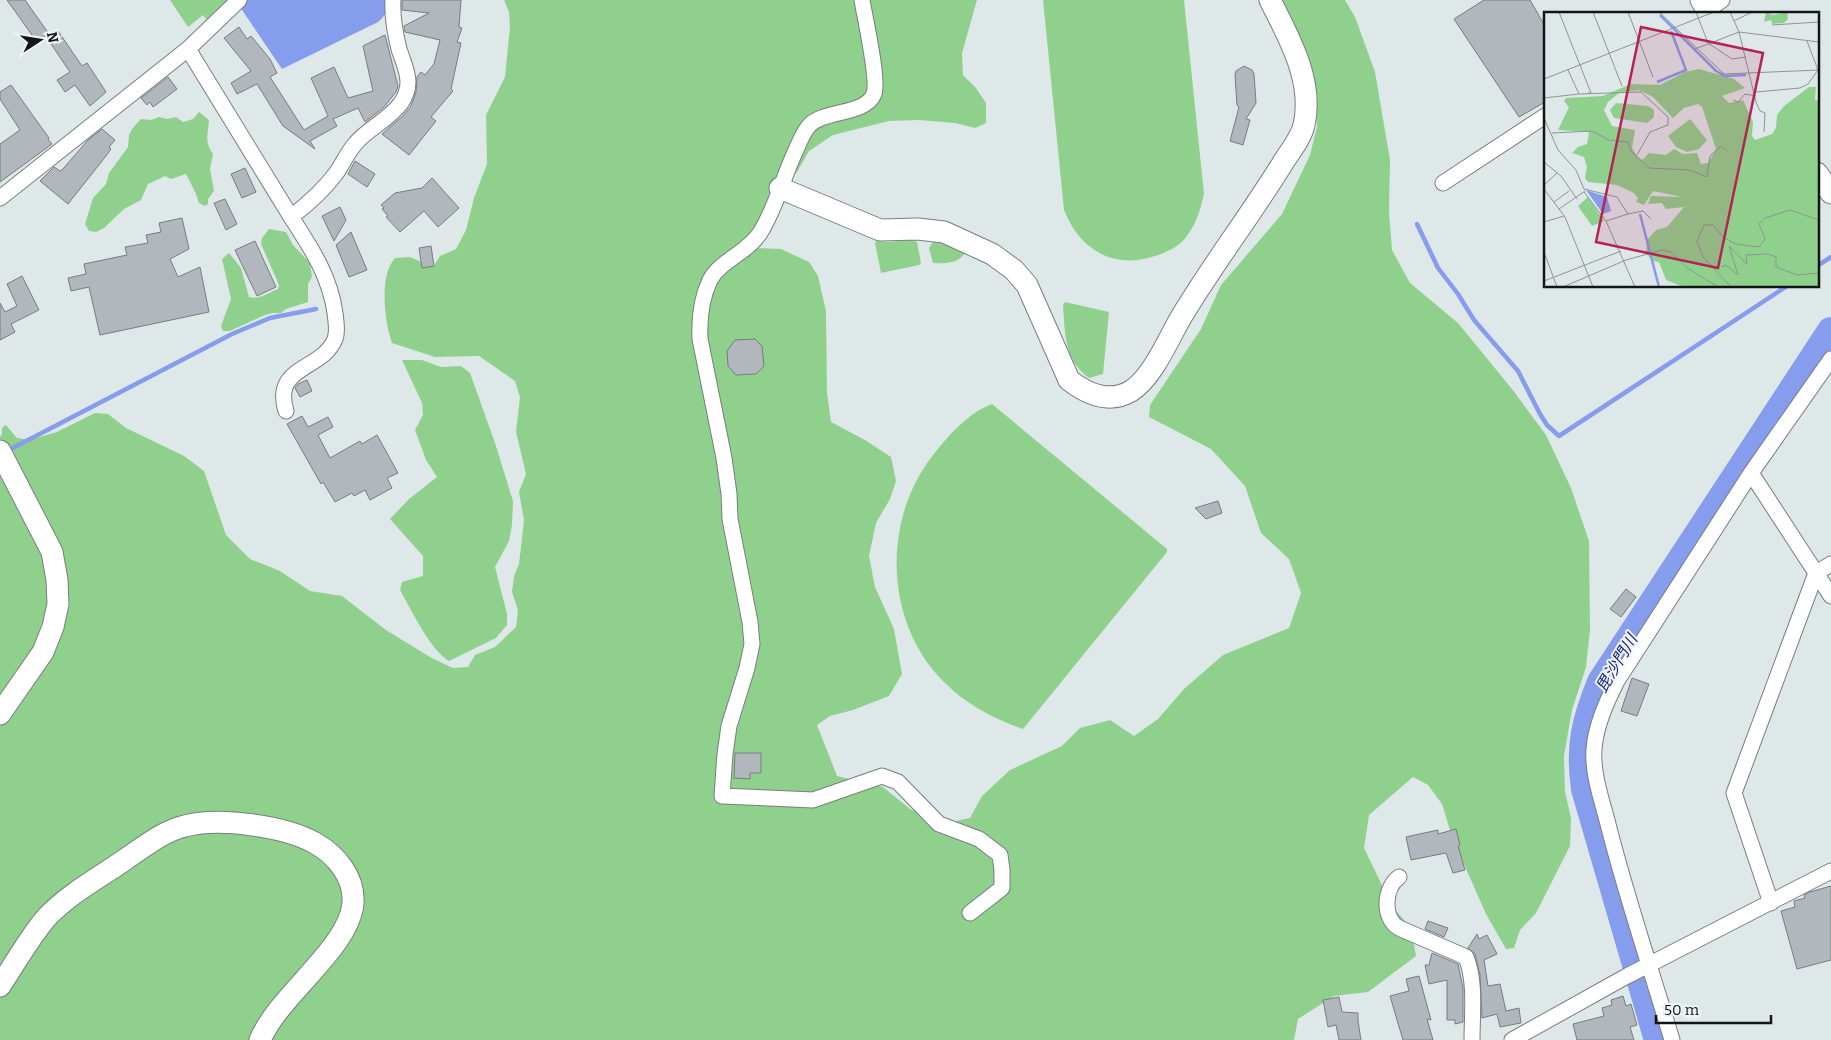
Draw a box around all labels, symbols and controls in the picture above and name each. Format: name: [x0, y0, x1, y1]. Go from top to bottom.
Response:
inset map: [1544, 12, 1818, 288]
north arrow: [15, 15, 65, 65]
text: N: [43, 30, 62, 45]
water label: 毘沙門川: [1592, 629, 1642, 696]
scale bar: [1656, 992, 1771, 1024]
text: 50 m: [1664, 1001, 1700, 1019]

